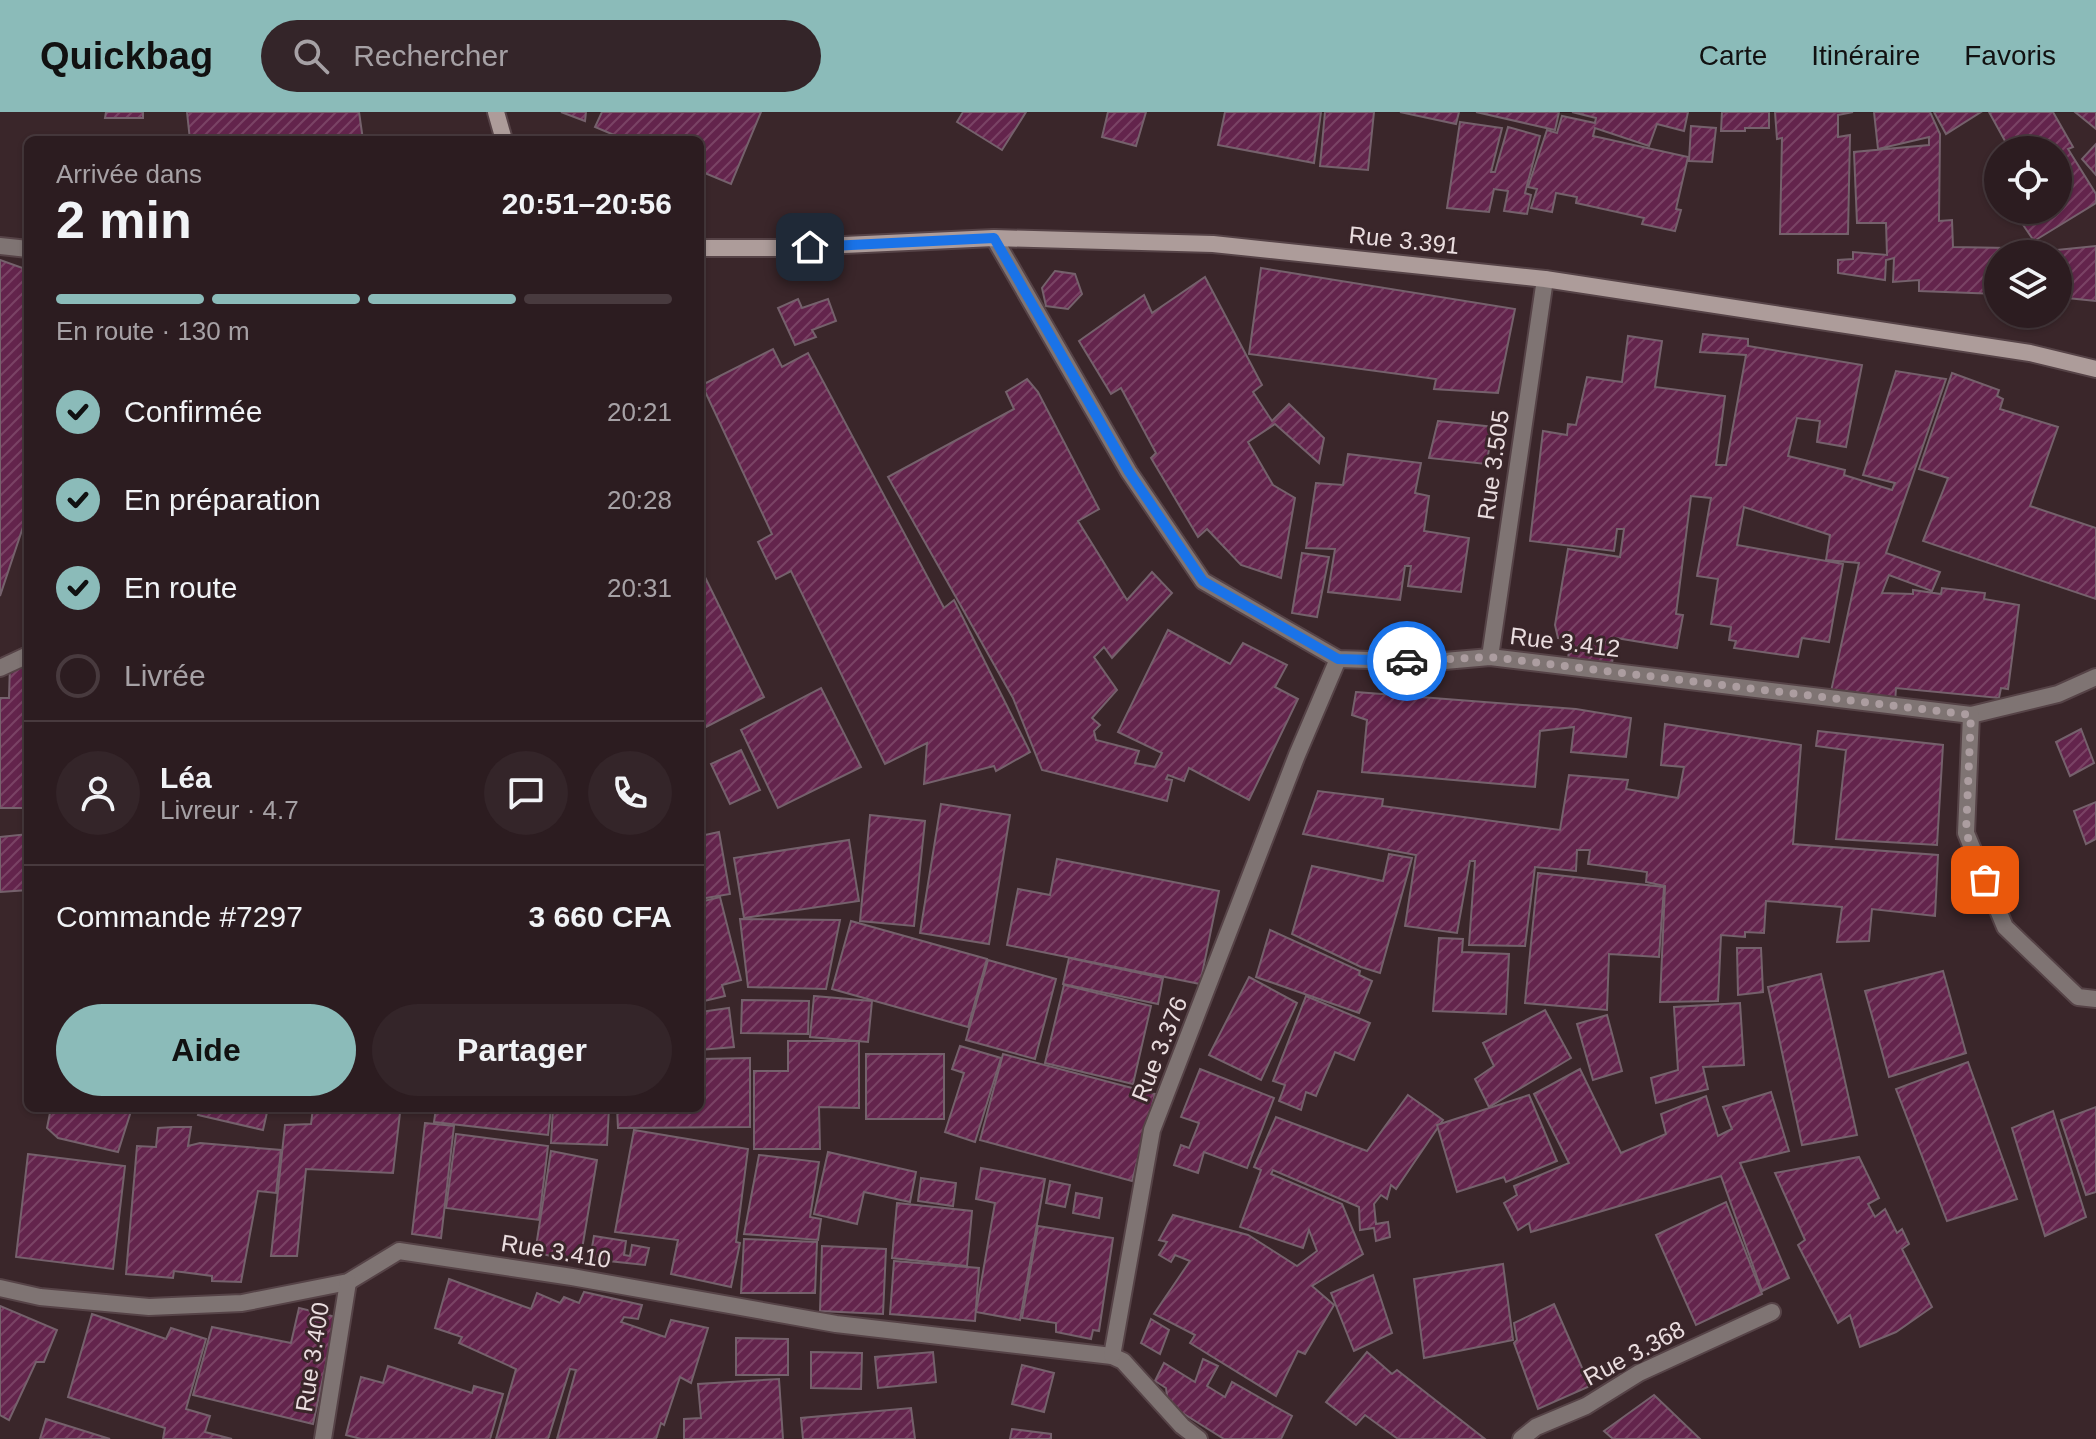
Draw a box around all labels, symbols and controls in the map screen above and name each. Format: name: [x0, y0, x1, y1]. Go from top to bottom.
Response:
search box: [261, 20, 821, 92]
icon: search: [289, 34, 333, 78]
text: Quickbag: [40, 35, 213, 77]
text: Rechercher: [353, 39, 508, 72]
text: Carte: [1699, 40, 1767, 71]
text: Itinéraire: [1811, 40, 1920, 71]
text: Favoris: [1964, 40, 2056, 71]
map controls: [1984, 136, 2072, 328]
button: locate: [1984, 136, 2072, 224]
text: Arrivée dans: [56, 159, 202, 189]
text: 20:51–20:56: [502, 187, 672, 220]
text: 2 min: [56, 191, 192, 249]
pin: [776, 213, 844, 281]
street label: Rue 3.391: [1348, 221, 1460, 259]
icon: home: [788, 225, 832, 269]
button: layers: [1984, 240, 2072, 328]
text: En route · 130 m: [56, 316, 250, 346]
icon: check: [56, 390, 100, 434]
text: Confirmée: [124, 395, 262, 428]
text: 20:21: [607, 397, 672, 427]
street label: Rue 3.505: [1472, 408, 1514, 522]
icon: check: [56, 478, 100, 522]
text: En préparation: [124, 483, 321, 516]
text: 20:28: [607, 485, 672, 515]
icon: check: [56, 566, 100, 610]
text: En route: [124, 571, 237, 604]
text: 20:31: [607, 573, 672, 603]
courier: [1367, 621, 1447, 701]
street label: Rue 3.412: [1508, 622, 1622, 662]
icon: car: [1385, 639, 1429, 683]
text: Livrée: [124, 659, 206, 692]
button: person: [56, 751, 140, 835]
button: chat: [484, 751, 568, 835]
button: phone: [588, 751, 672, 835]
text: Léa: [160, 761, 212, 794]
text: Livreur · 4.7: [160, 795, 299, 825]
pin: [1951, 846, 2019, 914]
icon: bag: [1963, 858, 2007, 902]
text: Commande #7297: [56, 900, 303, 933]
text: 3 660 CFA: [529, 900, 672, 933]
street label: Rue 3.376: [1126, 993, 1192, 1105]
button: Aide: [56, 1004, 356, 1096]
button: Partager: [372, 1004, 672, 1096]
street label: Rue 3.410: [499, 1229, 613, 1273]
street label: Rue 3.400: [290, 1300, 334, 1414]
street label: Rue 3.368: [1579, 1315, 1689, 1391]

